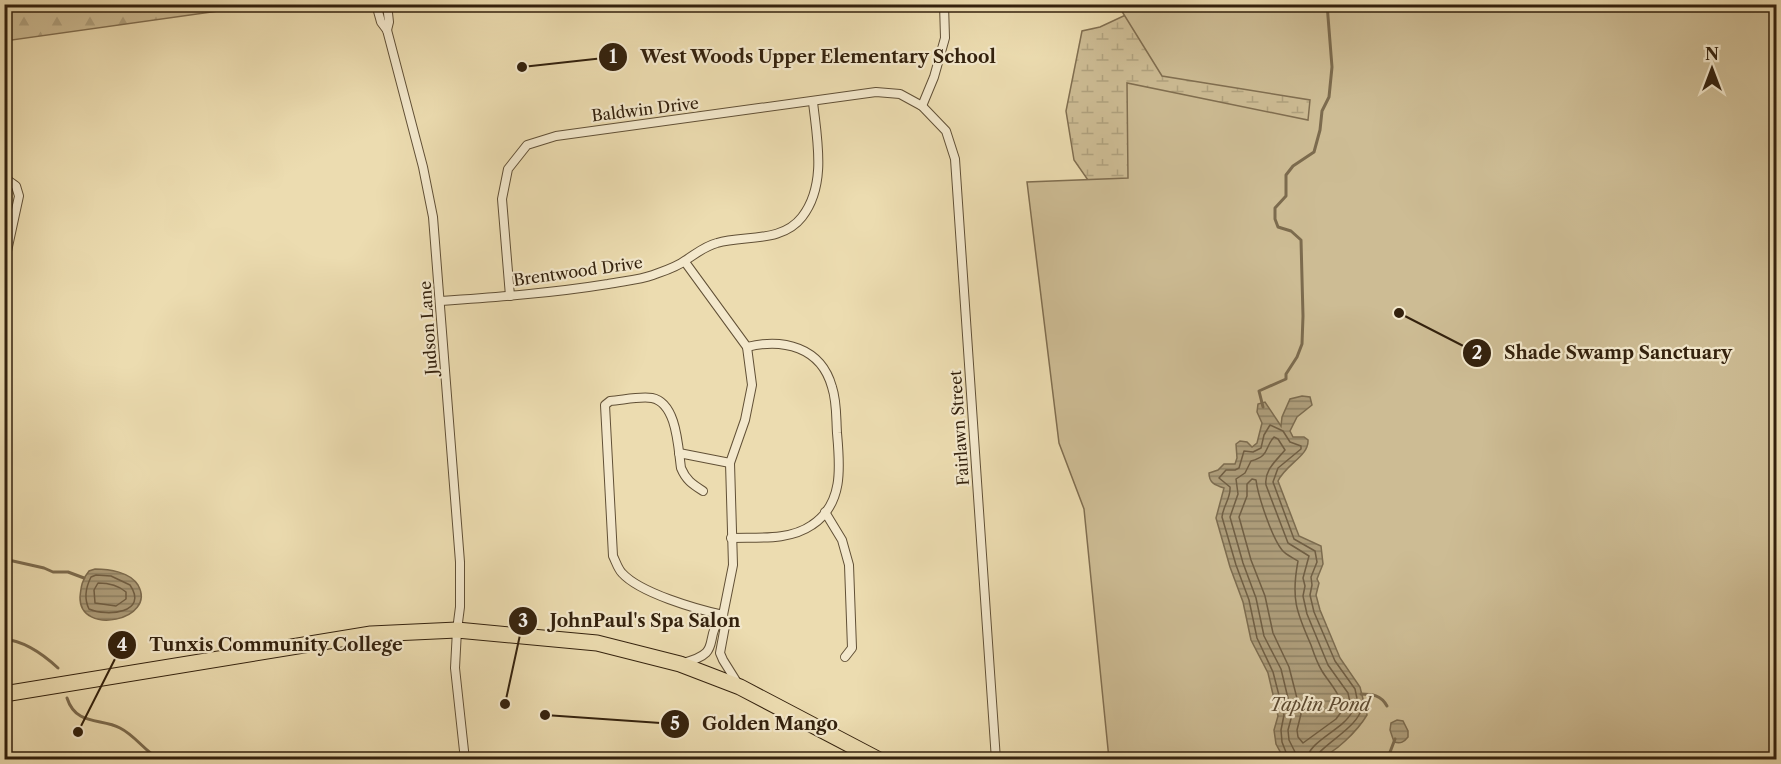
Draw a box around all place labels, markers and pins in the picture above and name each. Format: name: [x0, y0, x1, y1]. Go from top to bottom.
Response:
callout: West Woods Upper Elementary School: [598, 39, 1009, 75]
callout: Shade Swamp Sanctuary: [1462, 335, 1744, 371]
callout: JohnPaul's Spa Salon: [508, 603, 752, 639]
callout: Tunxis Community College: [107, 627, 415, 663]
callout: Golden Mango: [660, 706, 850, 742]

